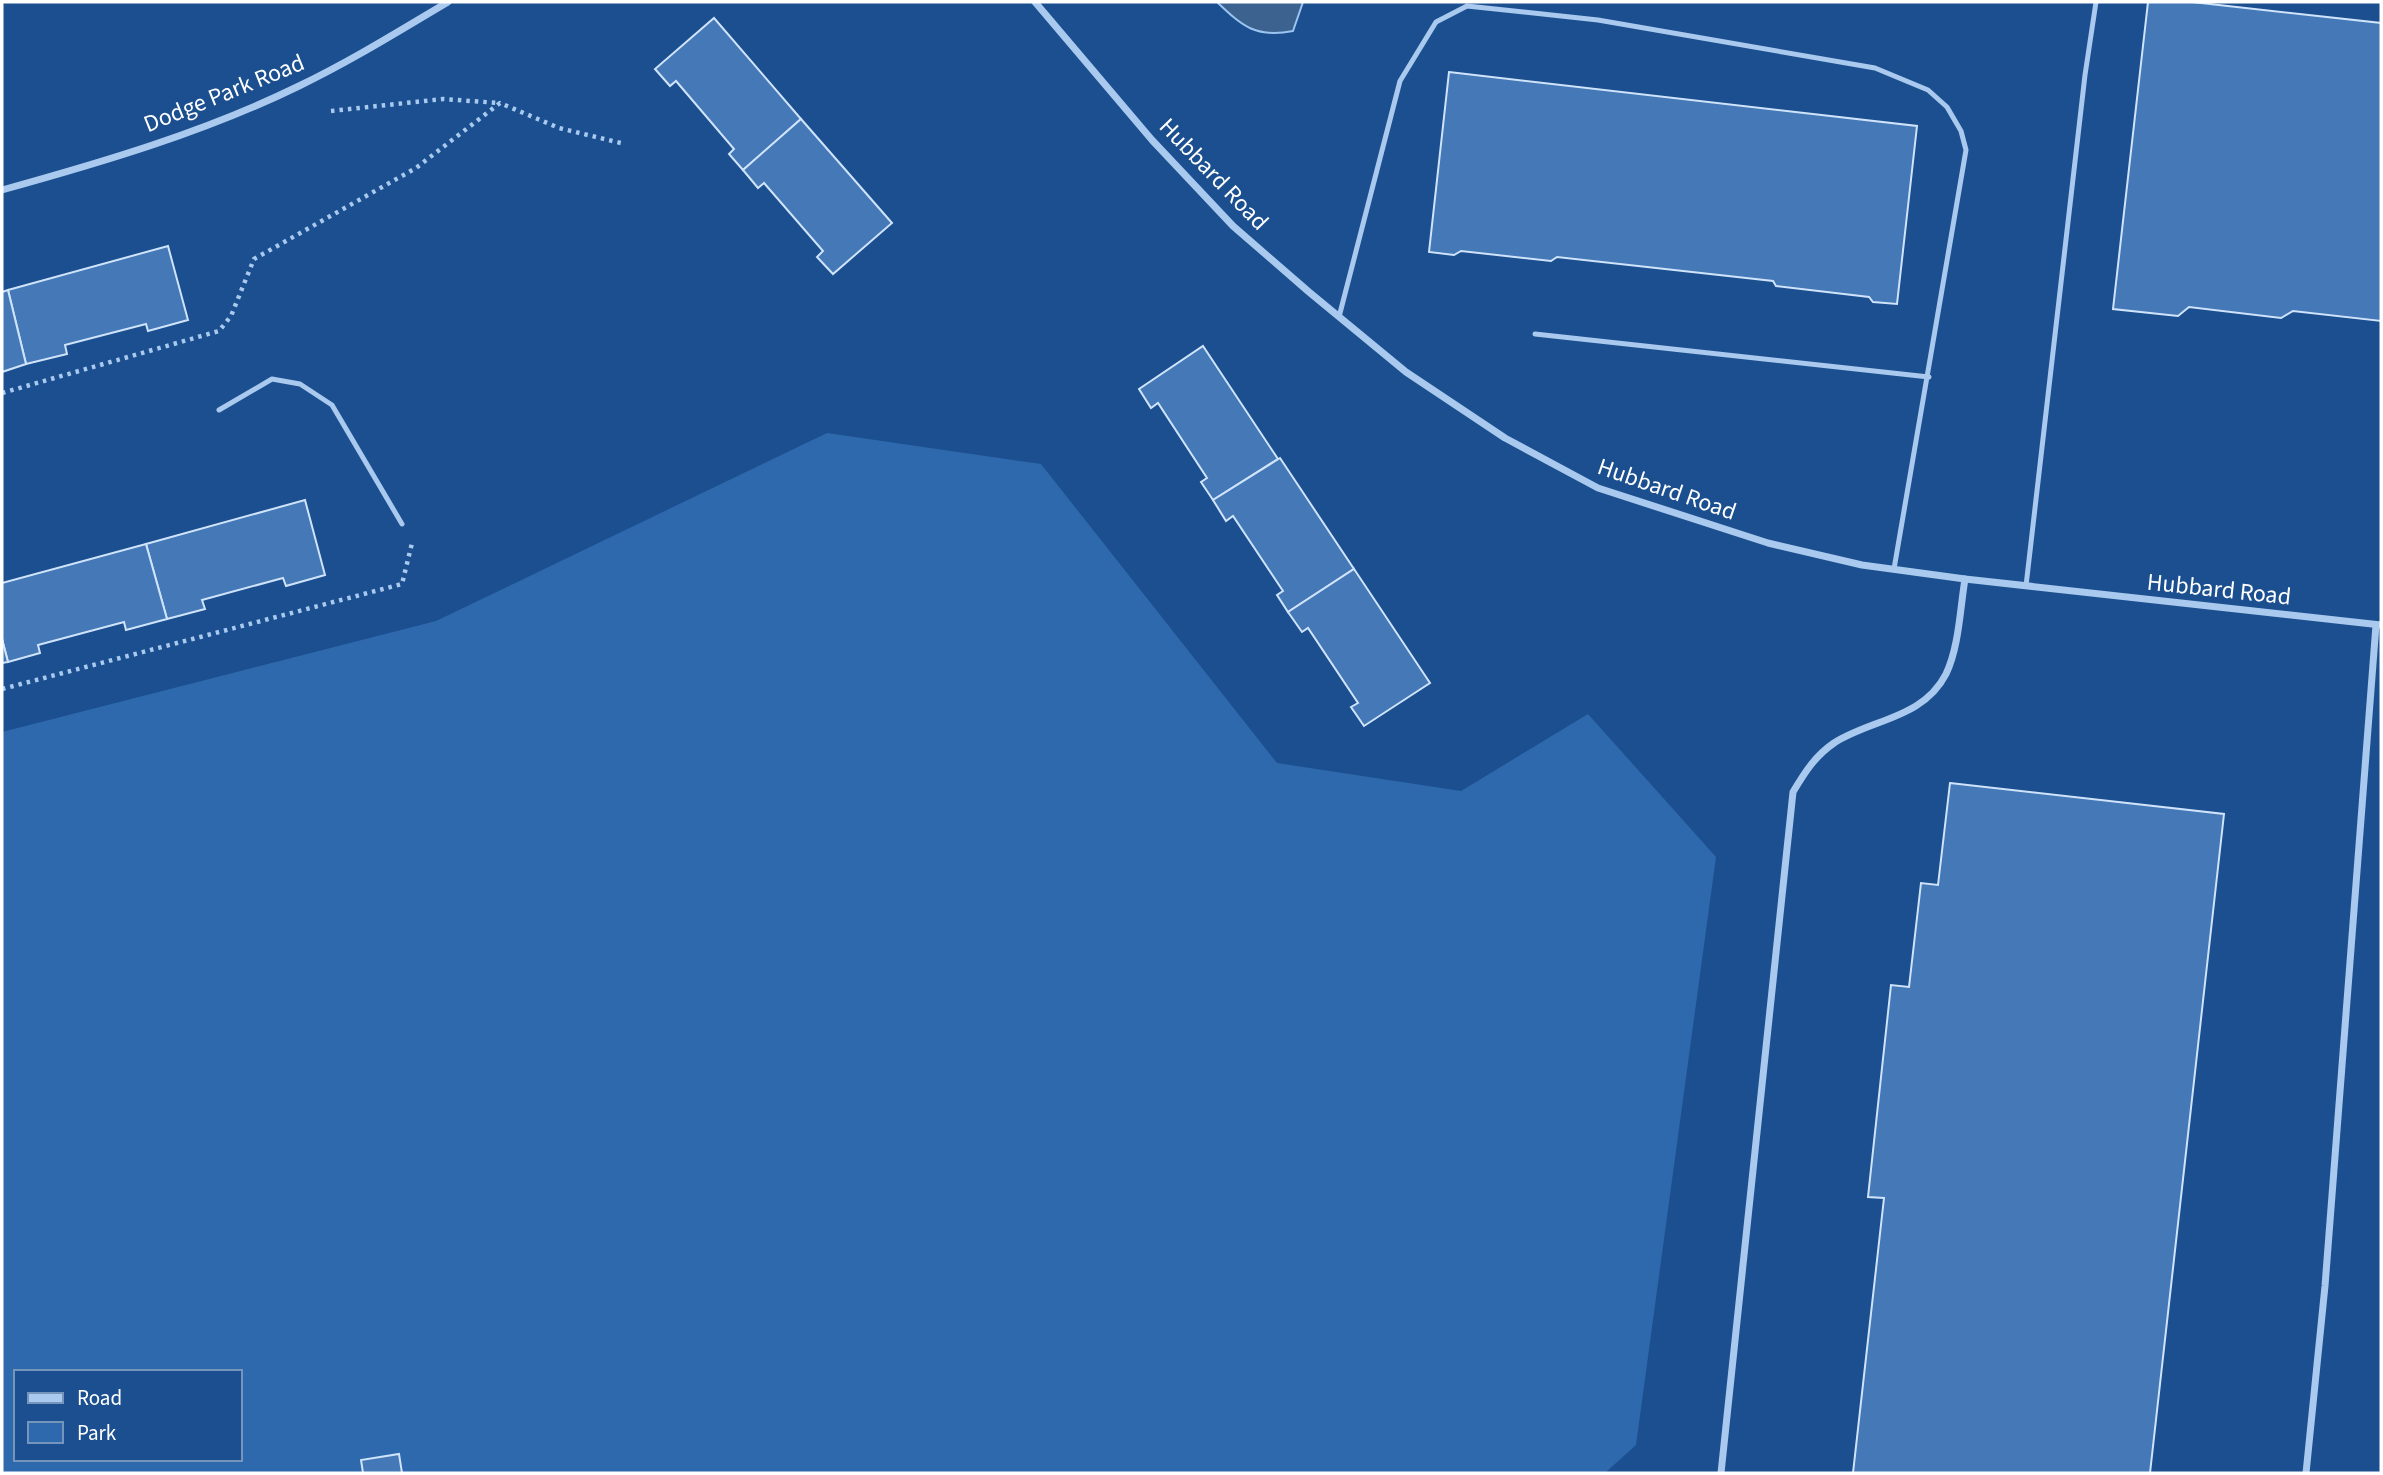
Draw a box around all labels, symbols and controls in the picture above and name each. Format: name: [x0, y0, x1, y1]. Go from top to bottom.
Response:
street label: Dodge Park Road: [138, 45, 310, 142]
street label: Hubbard Road: [1151, 110, 1276, 239]
street label: Hubbard Road: [1593, 449, 1741, 530]
street label: Hubbard Road: [2145, 565, 2293, 614]
legend: [14, 1370, 242, 1461]
text: Road: [77, 1383, 122, 1413]
text: Park: [77, 1418, 117, 1448]

